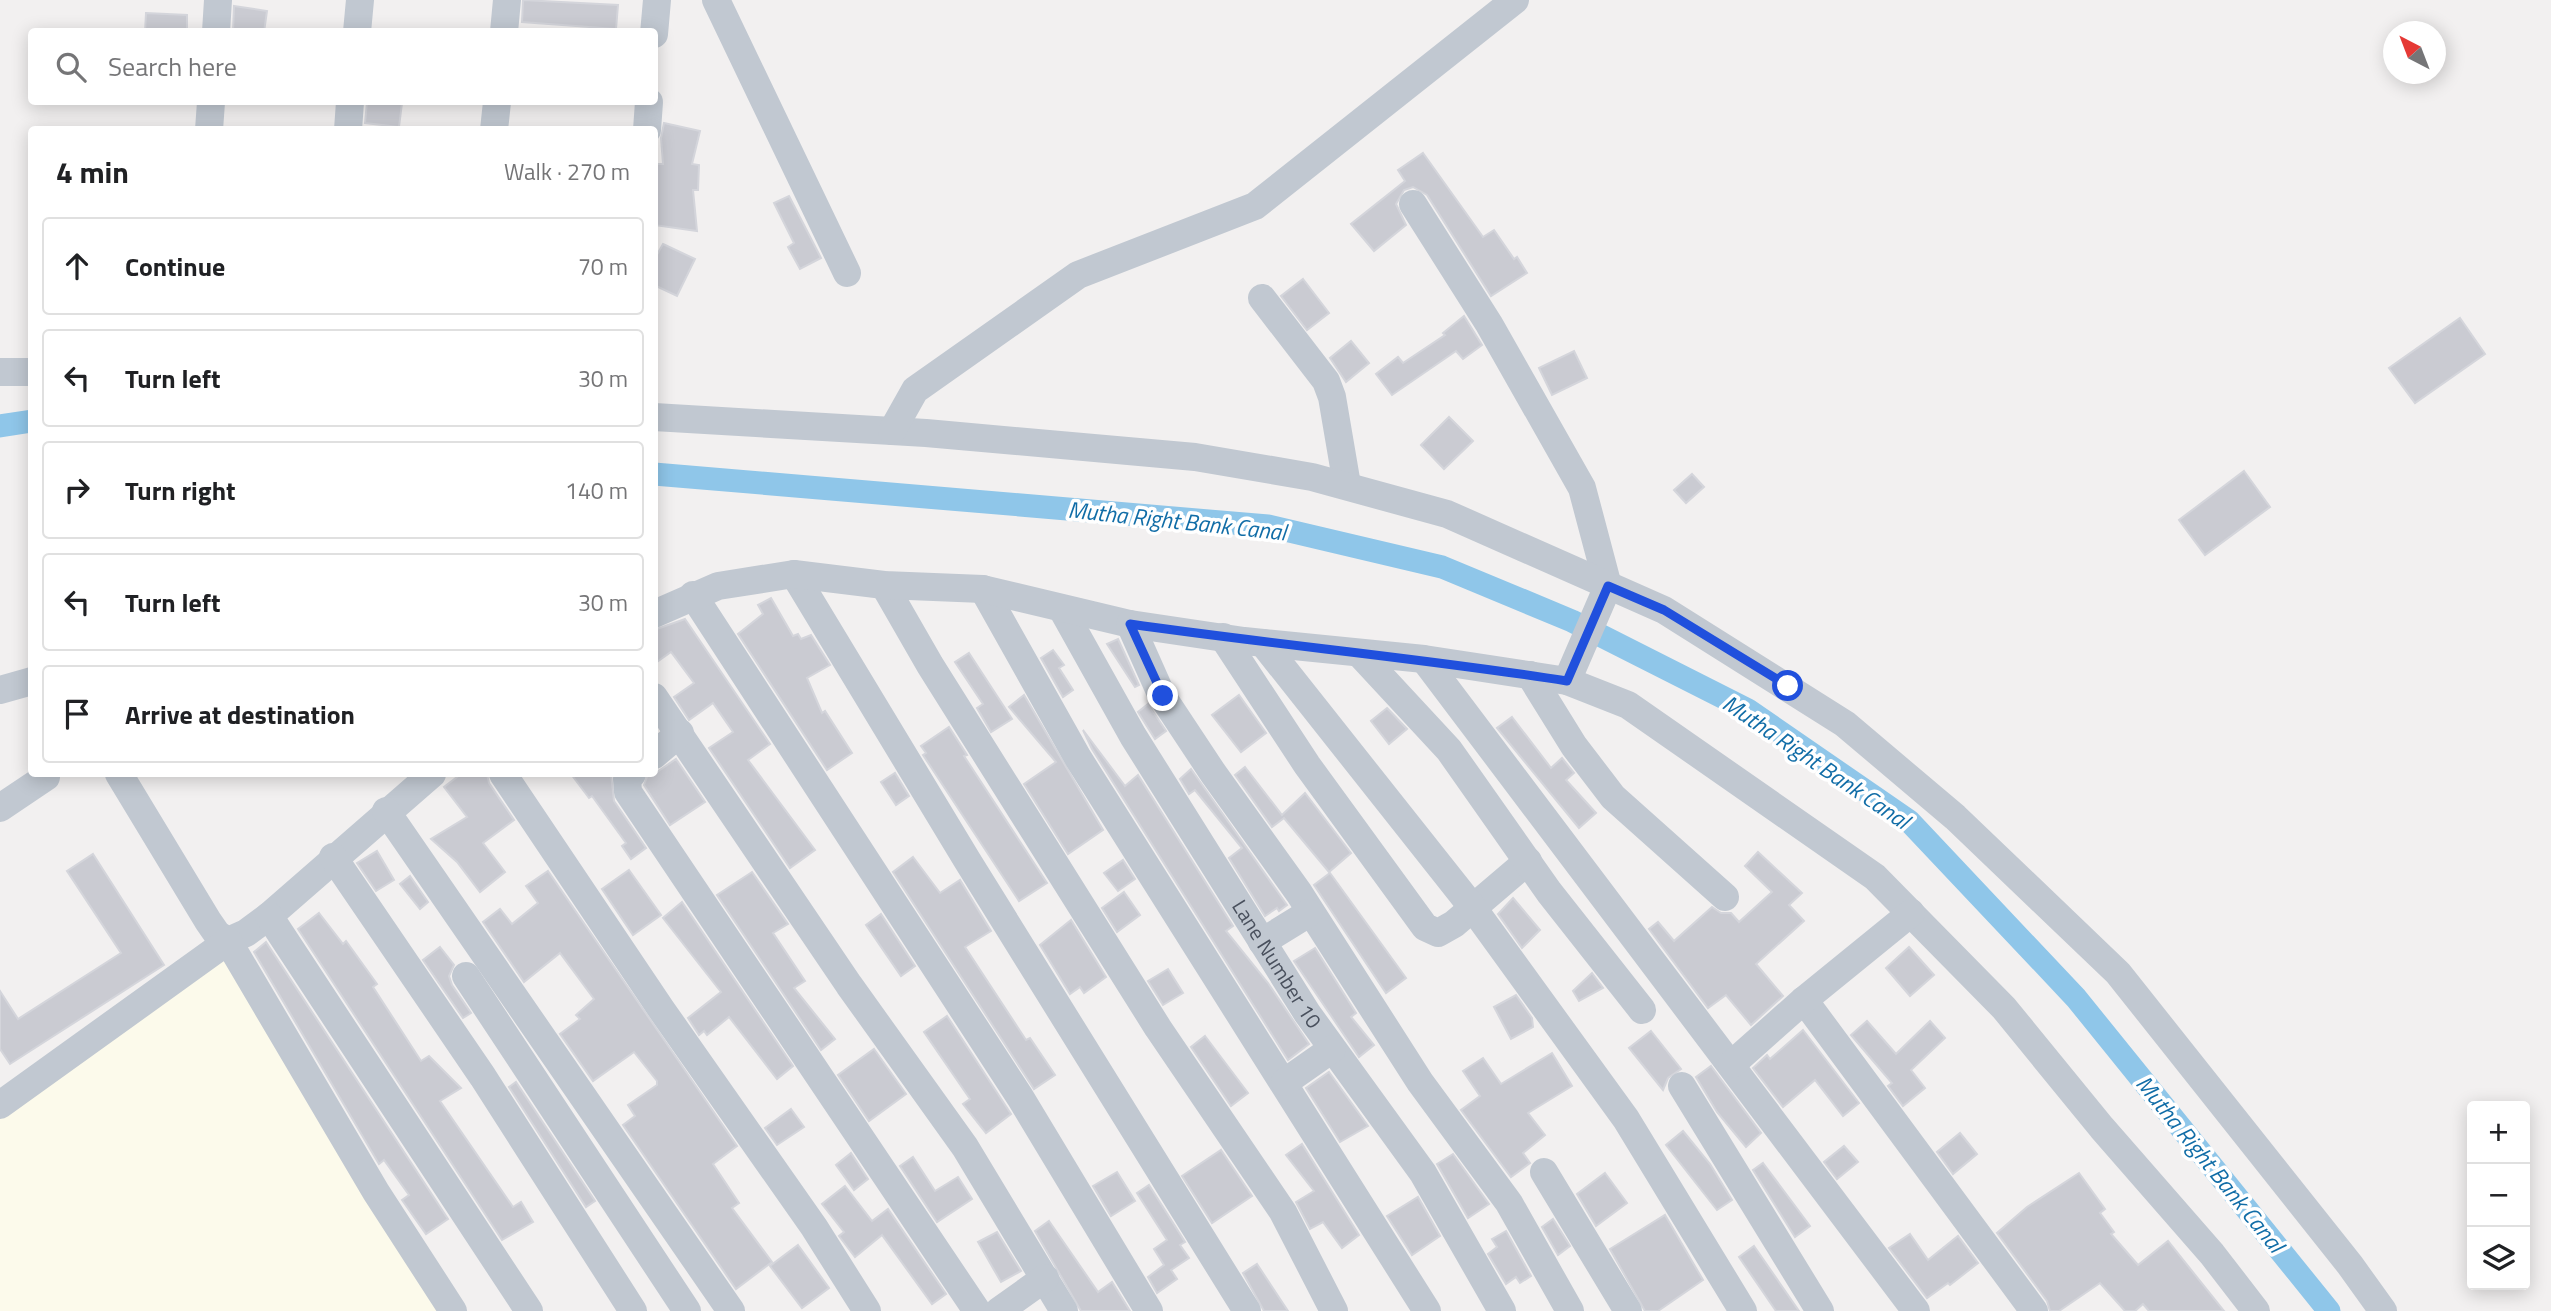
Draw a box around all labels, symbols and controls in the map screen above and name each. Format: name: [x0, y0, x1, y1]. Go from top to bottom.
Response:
north arrow: [2383, 21, 2446, 84]
search box: [28, 28, 658, 105]
text: Search here: [108, 47, 237, 86]
icon: search: [52, 48, 90, 86]
text: 4 min: [56, 149, 129, 195]
text: Walk · 270 m: [504, 154, 630, 189]
icon: ahead: [58, 247, 96, 285]
text: Continue: [125, 247, 225, 286]
text: 70 m: [578, 249, 628, 284]
icon: left: [58, 359, 96, 397]
text: Turn left: [125, 359, 220, 398]
text: 30 m: [578, 361, 628, 396]
icon: right: [58, 471, 96, 509]
text: Turn right: [125, 471, 236, 510]
text: 140 m: [565, 473, 628, 508]
water label: Mutha Right Bank Canal: [1066, 492, 1291, 550]
icon: left: [58, 583, 96, 621]
text: Turn left: [125, 583, 220, 622]
text: 30 m: [578, 585, 628, 620]
route start: [1772, 670, 1803, 701]
route end: [1147, 680, 1178, 711]
water label: Mutha Right Bank Canal: [1716, 686, 1919, 839]
icon: arrive: [58, 695, 96, 733]
text: Arrive at destination: [125, 695, 355, 734]
street label: Lane Number 10: [1225, 893, 1330, 1035]
water label: Mutha Right Bank Canal: [2128, 1067, 2295, 1262]
map controls: [2467, 1101, 2530, 1290]
button: +: [2467, 1101, 2530, 1164]
button: −: [2467, 1164, 2530, 1227]
button: layers: [2467, 1227, 2530, 1290]

